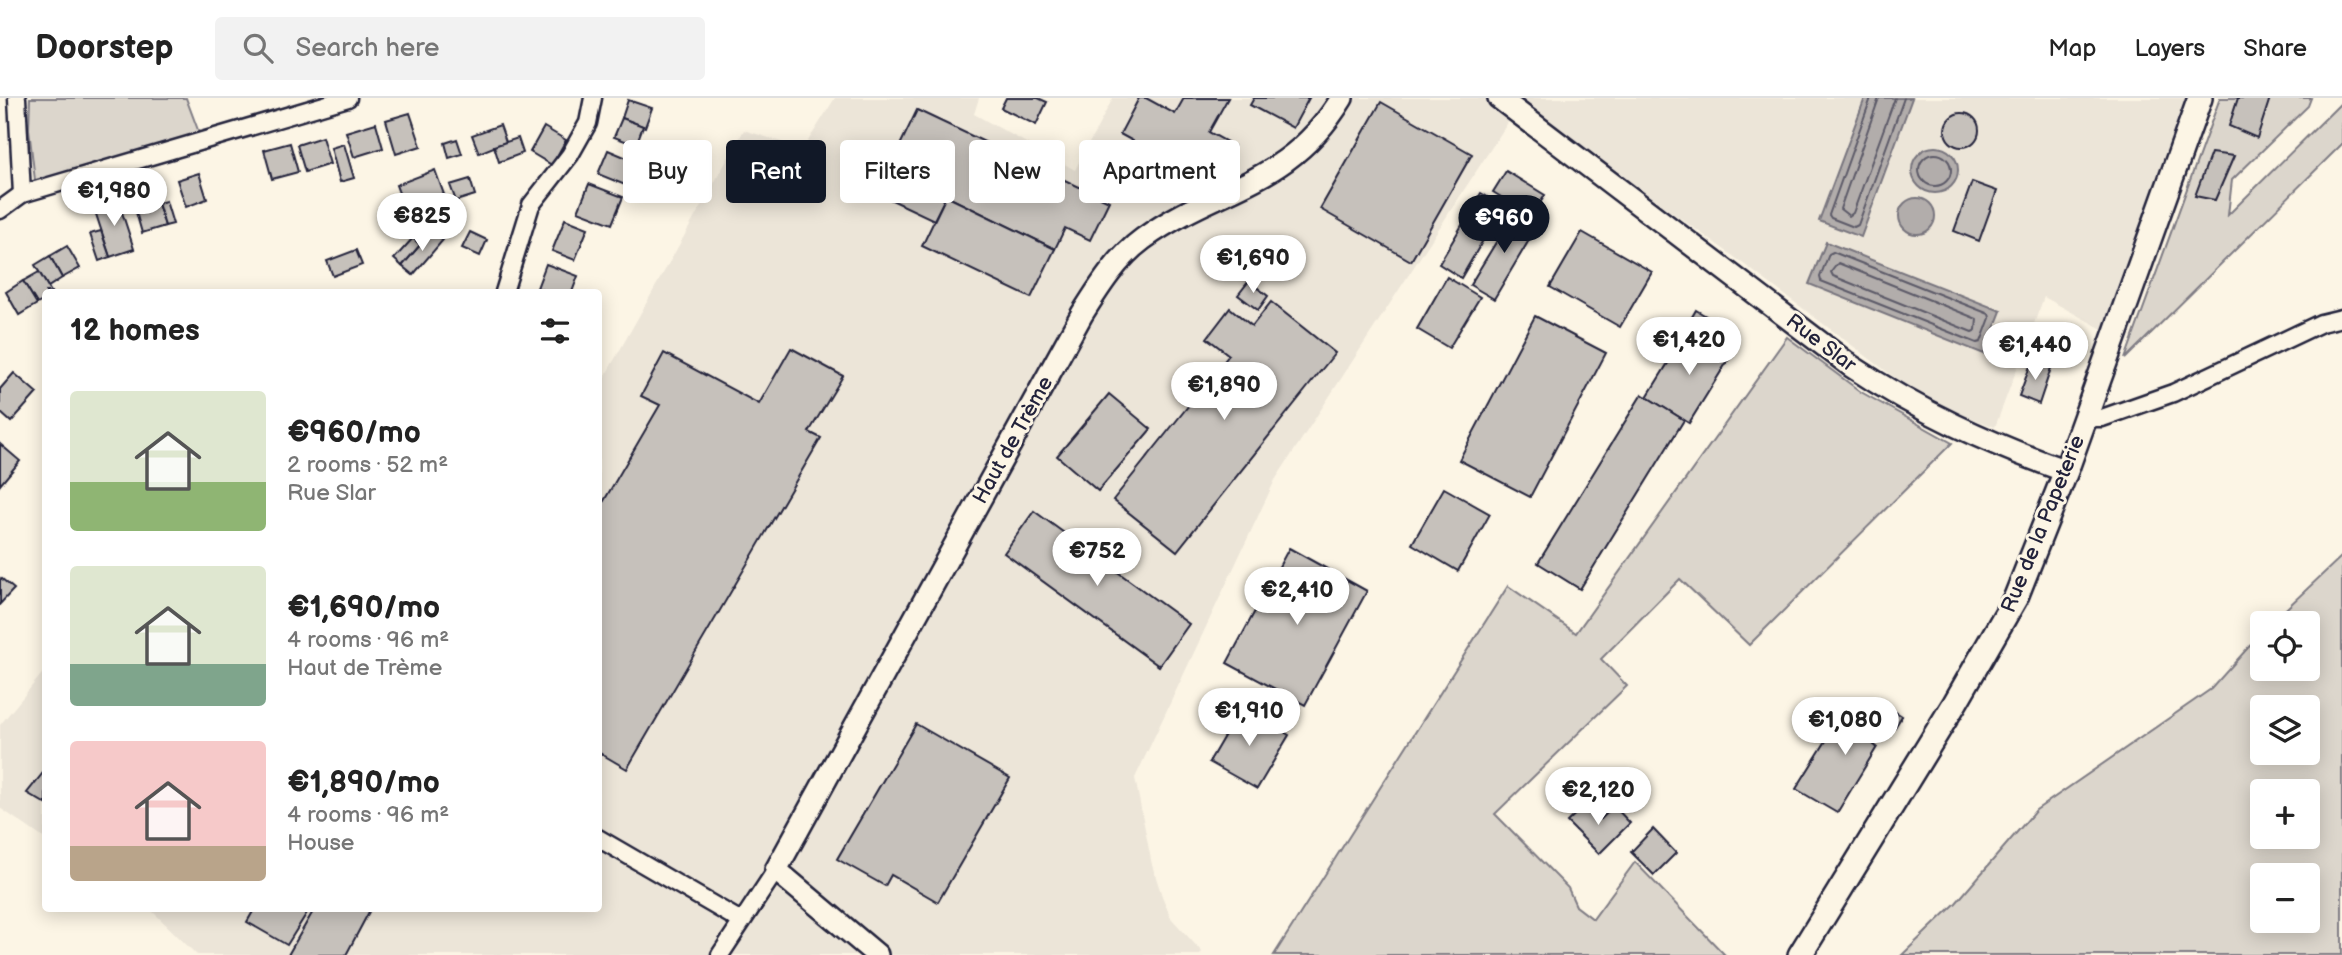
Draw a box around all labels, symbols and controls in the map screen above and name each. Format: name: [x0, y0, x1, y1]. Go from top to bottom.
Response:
search box: [215, 17, 705, 80]
text: Doorstep: [35, 28, 173, 68]
icon: search: [239, 29, 277, 67]
text: Search here: [295, 33, 439, 64]
text: Map: [2048, 34, 2096, 63]
text: Layers: [2134, 34, 2205, 63]
text: Share: [2243, 34, 2307, 63]
chip: Buy: [623, 140, 712, 203]
chip: Rent: [726, 140, 826, 203]
chip: Filters: [840, 140, 955, 203]
chip: New: [969, 140, 1065, 203]
chip: Apartment: [1079, 140, 1240, 203]
pin: €1,980: [57, 169, 171, 228]
text: €1,980: [77, 177, 151, 205]
pin: €825: [381, 194, 463, 253]
pin: €960: [1463, 195, 1545, 255]
text: €825: [393, 202, 451, 230]
text: €960: [1474, 204, 1534, 232]
pin: €1,690: [1196, 236, 1310, 295]
text: €1,690: [1216, 244, 1290, 272]
street label: Rue Slar: [1781, 309, 1861, 378]
icon: filters: [536, 312, 574, 350]
text: 12 homes: [70, 313, 200, 349]
pin: €1,420: [1632, 317, 1746, 377]
pin: €1,440: [1978, 322, 2092, 382]
text: €1,420: [1652, 326, 1726, 354]
text: €1,440: [1998, 331, 2072, 359]
pin: €1,890: [1167, 362, 1281, 422]
text: €1,890: [1187, 371, 1261, 399]
street label: Haut de Trème: [968, 372, 1058, 508]
text: €960/mo: [287, 415, 421, 451]
icon: home: [126, 419, 210, 503]
street label: Rue de la Papeterie: [1996, 432, 2090, 616]
text: 2 rooms · 52 m²: [287, 451, 448, 479]
text: Rue Slar: [287, 479, 376, 507]
pin: €752: [1056, 528, 1138, 588]
text: €752: [1068, 537, 1126, 565]
pin: €2,410: [1240, 568, 1354, 627]
text: €2,410: [1260, 576, 1334, 604]
text: €1,690/mo: [287, 590, 440, 626]
icon: home: [126, 594, 210, 678]
map controls: [2250, 611, 2320, 933]
button: locate: [2250, 611, 2320, 681]
text: 4 rooms · 96 m²: [287, 626, 449, 654]
text: Haut de Trème: [287, 654, 442, 682]
pin: €1,910: [1192, 688, 1306, 748]
button: layers: [2250, 695, 2320, 765]
text: €1,910: [1214, 697, 1284, 725]
pin: €1,080: [1788, 698, 1902, 757]
text: €1,080: [1808, 706, 1882, 734]
text: €1,890/mo: [287, 765, 440, 801]
pin: €2,120: [1541, 768, 1655, 827]
icon: home: [126, 769, 210, 853]
text: €2,120: [1561, 776, 1635, 804]
button: +: [2250, 779, 2320, 849]
text: 4 rooms · 96 m²: [287, 801, 449, 829]
text: House: [287, 829, 354, 857]
button: −: [2250, 863, 2320, 933]

